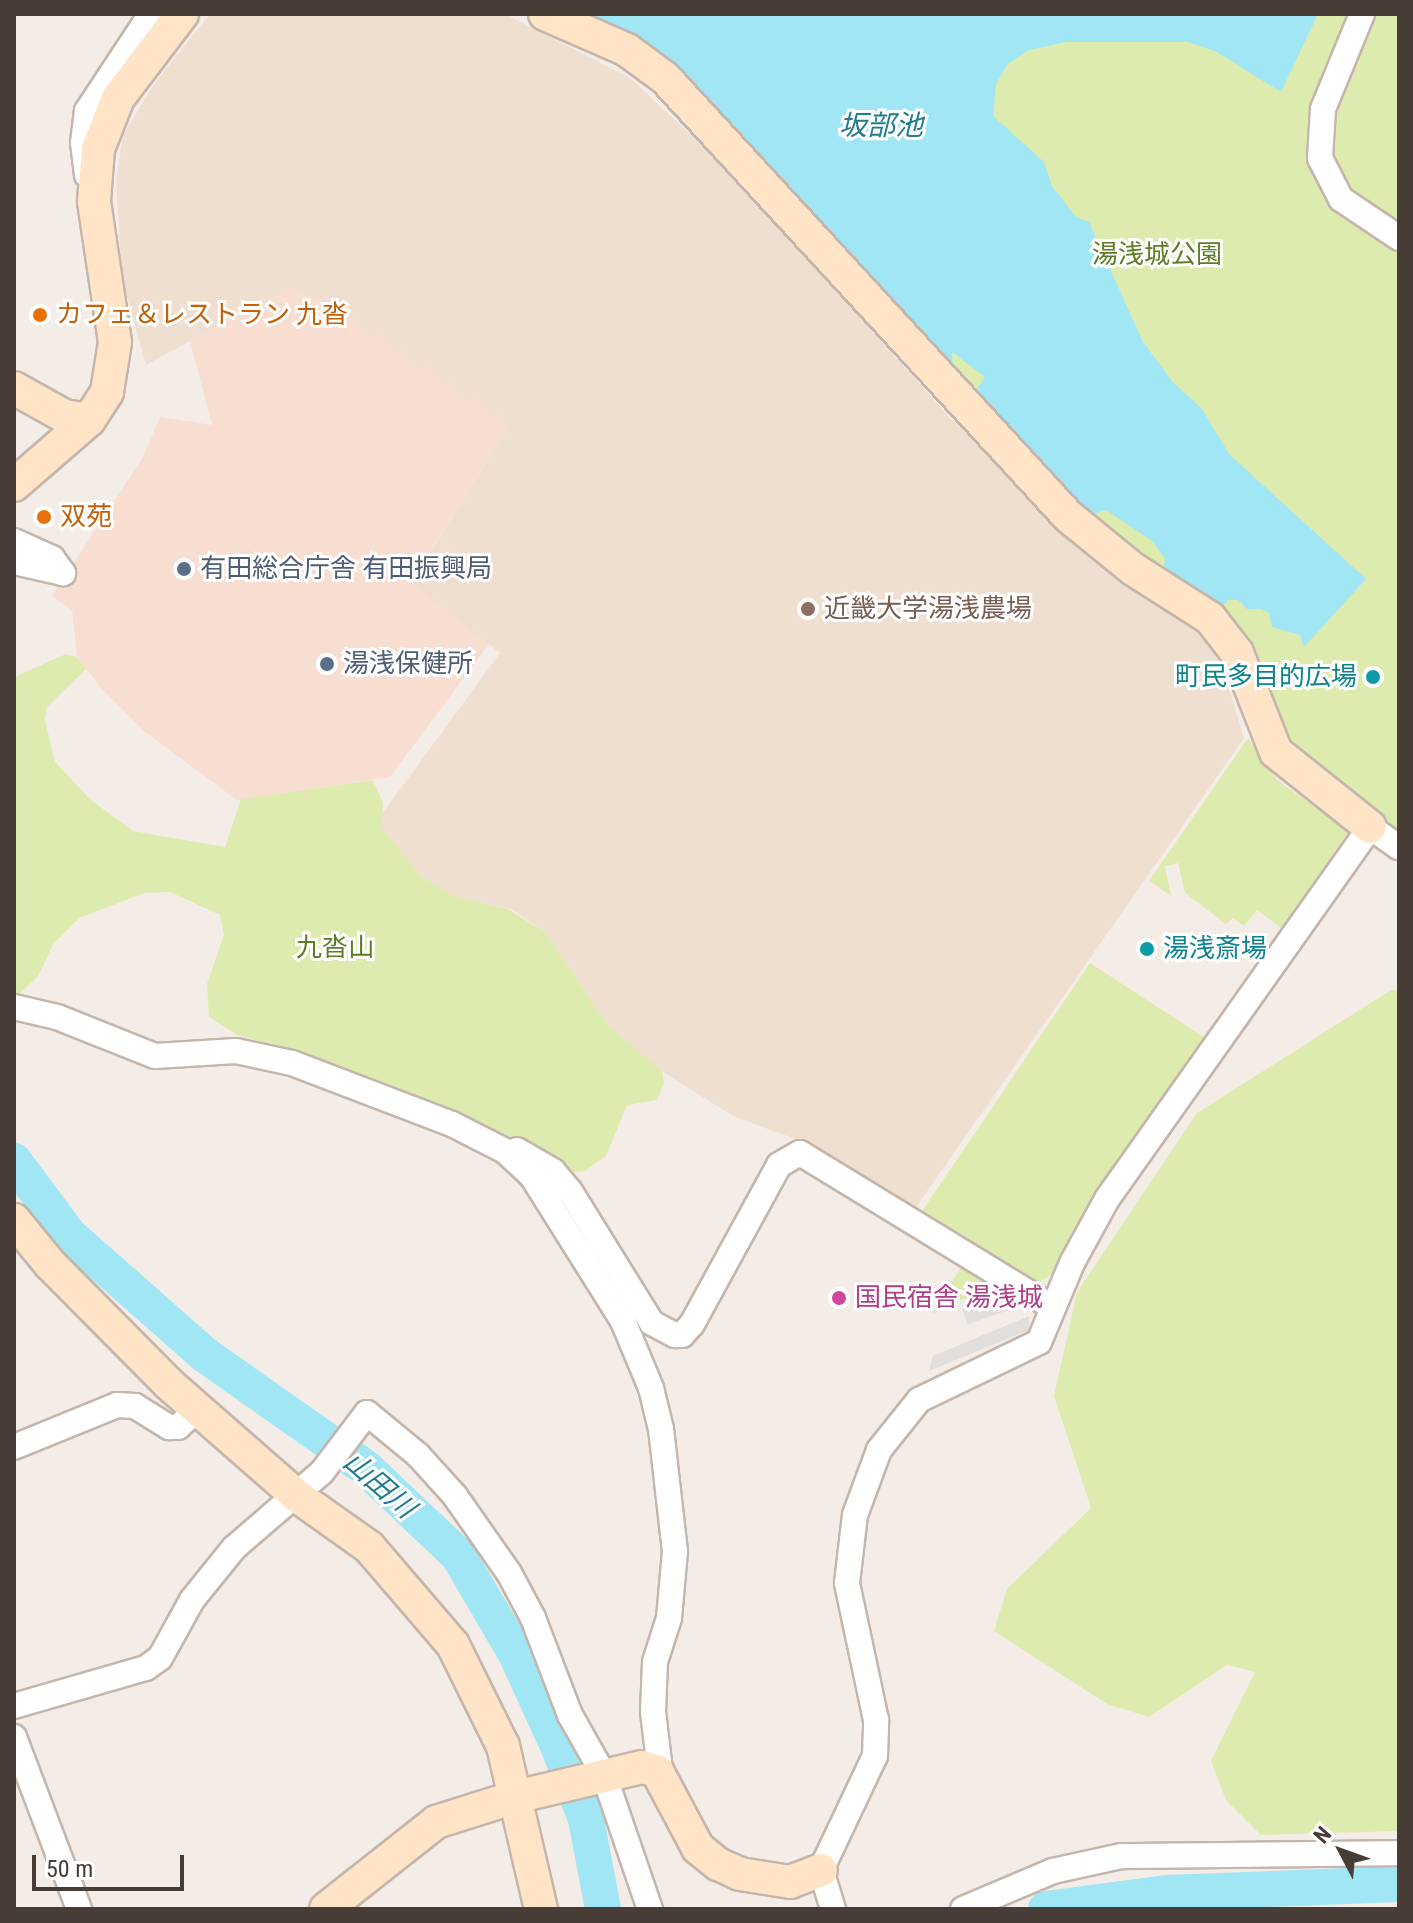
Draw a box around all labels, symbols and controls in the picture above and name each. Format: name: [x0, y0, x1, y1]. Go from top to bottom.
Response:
water label: 坂部池: [839, 109, 923, 143]
park label: 湯浅城公園: [1092, 239, 1222, 271]
place label: カフェ＆レストラン 九沓: [56, 299, 348, 331]
marker: カフェ＆レストラン 九沓: [31, 306, 49, 324]
place label: 双苑: [60, 501, 112, 533]
marker: 双苑: [35, 508, 53, 526]
place label: 有田総合庁舎 有田振興局: [200, 553, 492, 585]
marker: 有田総合庁舎 有田振興局: [175, 560, 193, 578]
place label: 近畿大学湯浅農場: [824, 593, 1032, 625]
marker: 近畿大学湯浅農場: [799, 600, 817, 618]
place label: 湯浅保健所: [343, 648, 473, 680]
marker: 湯浅保健所: [318, 655, 336, 673]
place label: 町民多目的広場: [1175, 661, 1357, 693]
marker: 町民多目的広場: [1364, 668, 1382, 686]
park label: 九沓山: [296, 932, 374, 964]
place label: 湯浅斎場: [1163, 933, 1267, 965]
marker: 湯浅斎場: [1138, 940, 1156, 958]
place label: 国民宿舎 湯浅城: [855, 1282, 1043, 1314]
marker: 国民宿舎 湯浅城: [830, 1289, 848, 1307]
water label: 山田川: [336, 1445, 422, 1525]
north arrow: [1301, 1811, 1381, 1891]
text: N: [1309, 1822, 1336, 1848]
scale bar: [36, 1839, 188, 1889]
text: 50 m: [46, 1855, 93, 1883]

